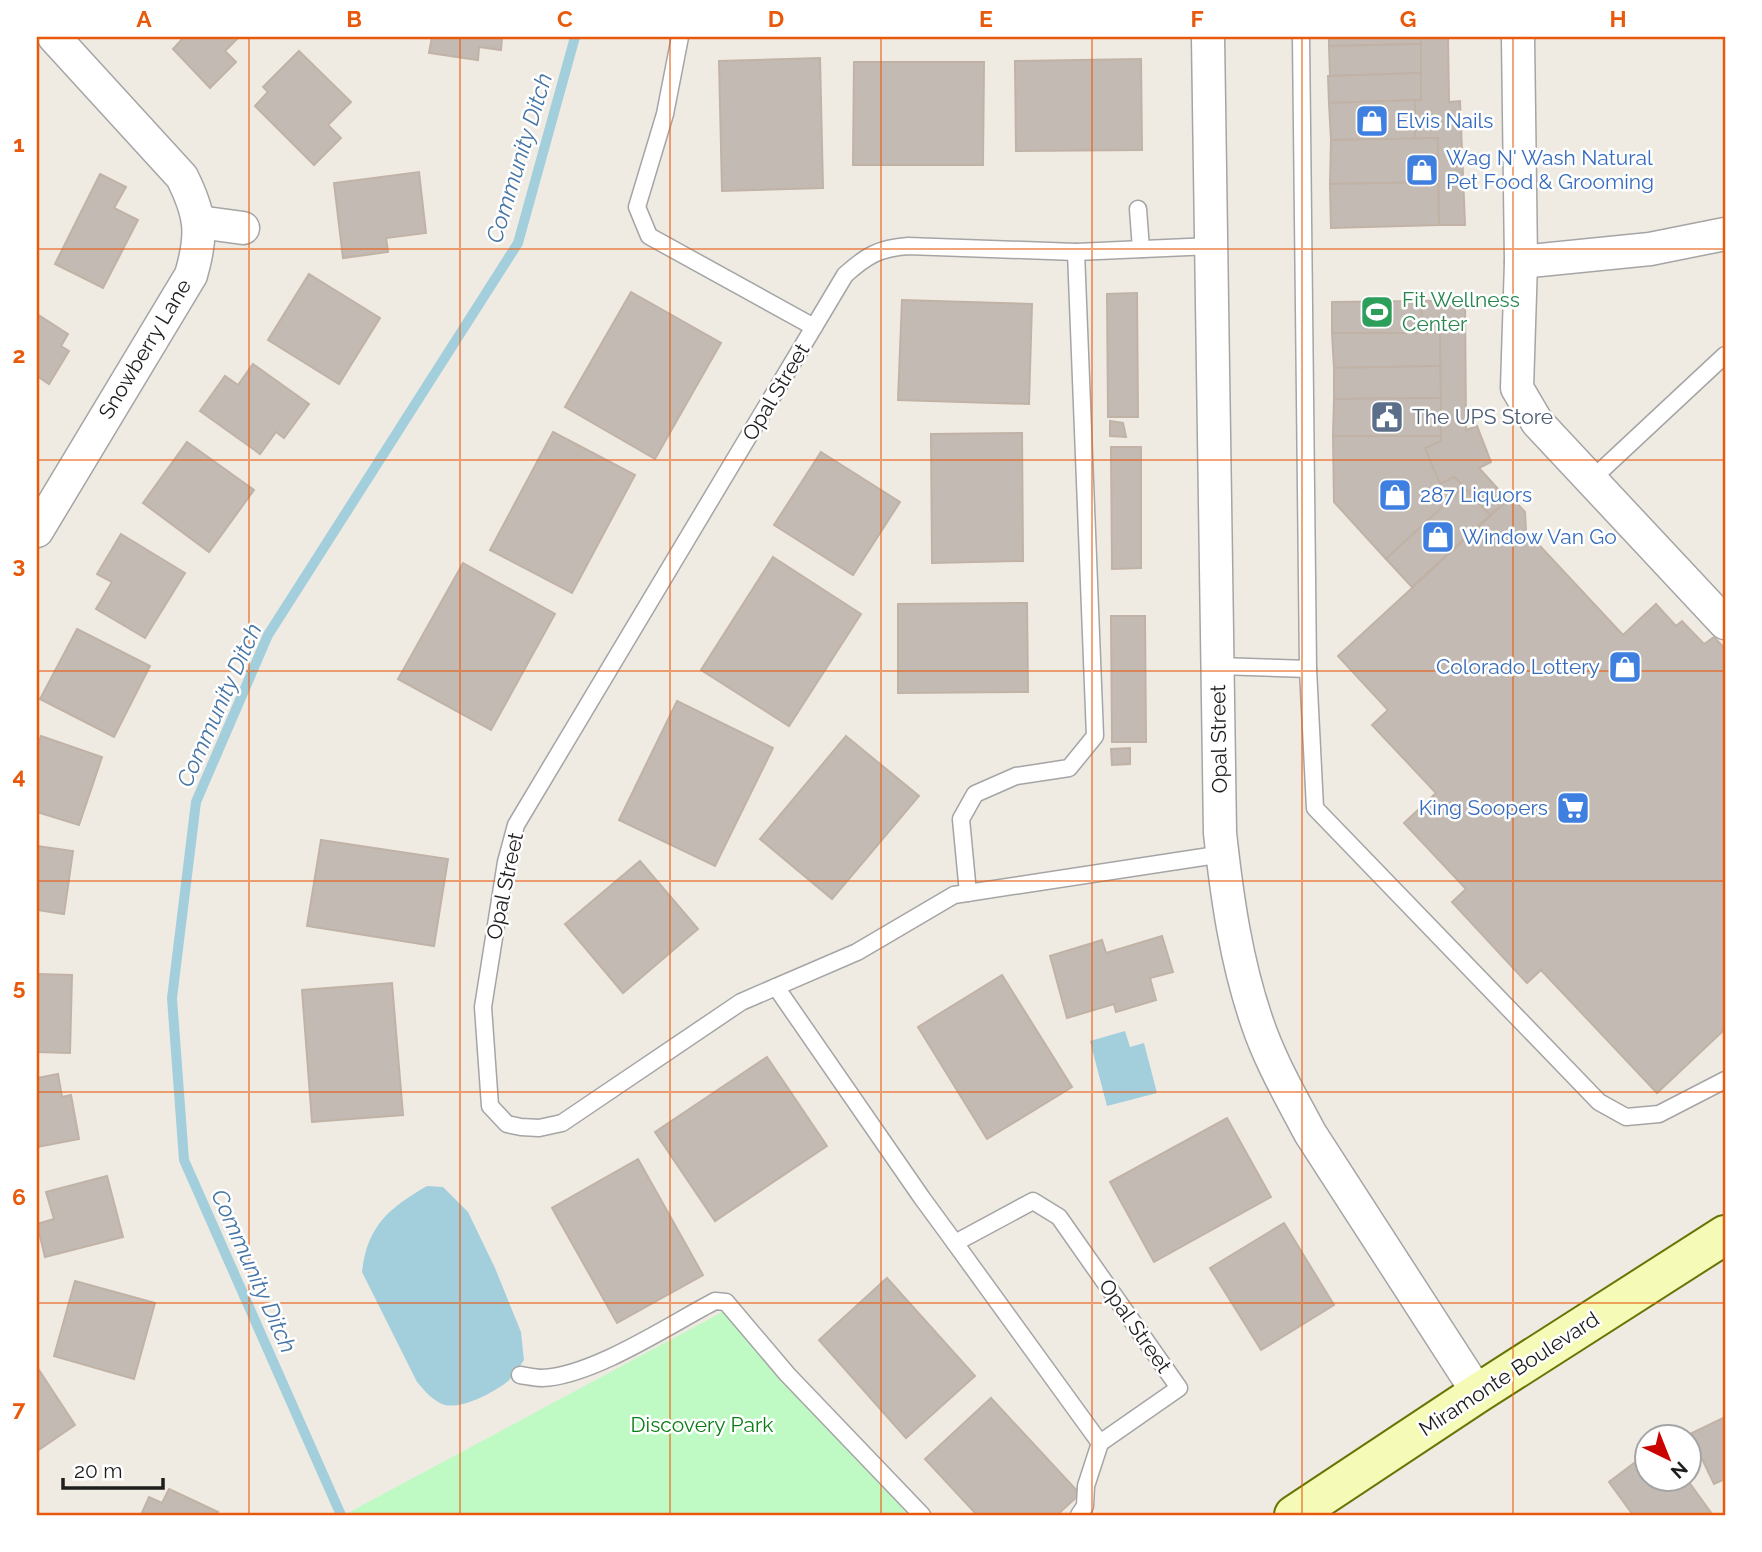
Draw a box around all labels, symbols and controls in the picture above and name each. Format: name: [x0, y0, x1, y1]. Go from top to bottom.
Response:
text: A: [136, 5, 152, 32]
text: B: [346, 5, 362, 32]
text: C: [557, 5, 573, 32]
text: D: [768, 5, 784, 32]
text: E: [979, 5, 993, 32]
text: F: [1190, 5, 1204, 32]
text: G: [1400, 5, 1416, 32]
text: H: [1609, 5, 1627, 32]
water label: Community Ditch: [480, 70, 557, 246]
shop icon: Elvis Nails: [1353, 102, 1391, 140]
place label: Elvis Nails: [1396, 108, 1493, 133]
text: 1: [13, 130, 25, 157]
place label: Wag N' Wash Natural Pet Food & Grooming: [1446, 145, 1654, 194]
shop icon: Wag N' Wash Natural Pet Food & Grooming: [1403, 151, 1441, 189]
street label: Snowberry Lane: [93, 274, 196, 423]
place label: Fit Wellness Center: [1402, 287, 1520, 336]
sports icon: Fit Wellness Center: [1358, 293, 1396, 331]
street label: Opal Street: [737, 339, 814, 445]
text: 2: [13, 341, 25, 368]
public building icon: The UPS Store: [1368, 398, 1406, 436]
place label: The UPS Store: [1412, 404, 1553, 429]
shop icon: 287 Liquors: [1376, 476, 1414, 514]
place label: 287 Liquors: [1420, 482, 1532, 507]
shop icon: Window Van Go: [1419, 518, 1457, 556]
place label: Window Van Go: [1462, 524, 1617, 549]
text: 3: [13, 551, 25, 578]
water label: Community Ditch: [170, 619, 267, 791]
shop icon: Colorado Lottery: [1606, 648, 1644, 686]
place label: Colorado Lottery: [1436, 654, 1600, 679]
street label: Opal Street: [1205, 684, 1232, 794]
text: 4: [12, 762, 26, 789]
supermarket icon: King Soopers: [1554, 789, 1592, 827]
place label: King Soopers: [1419, 795, 1548, 820]
street label: Opal Street: [481, 830, 528, 942]
text: 5: [13, 973, 26, 1000]
text: 6: [12, 1183, 26, 1210]
water label: Community Ditch: [206, 1185, 303, 1357]
street label: Opal Street: [1094, 1274, 1177, 1377]
street label: Miramonte Boulevard: [1414, 1306, 1603, 1441]
text: 7: [13, 1394, 26, 1421]
park label: Discovery Park: [631, 1412, 773, 1437]
north arrow: [1632, 1422, 1702, 1492]
scale bar: [63, 1447, 163, 1491]
text: N: [1667, 1457, 1692, 1483]
text: 20 m: [74, 1458, 122, 1483]

